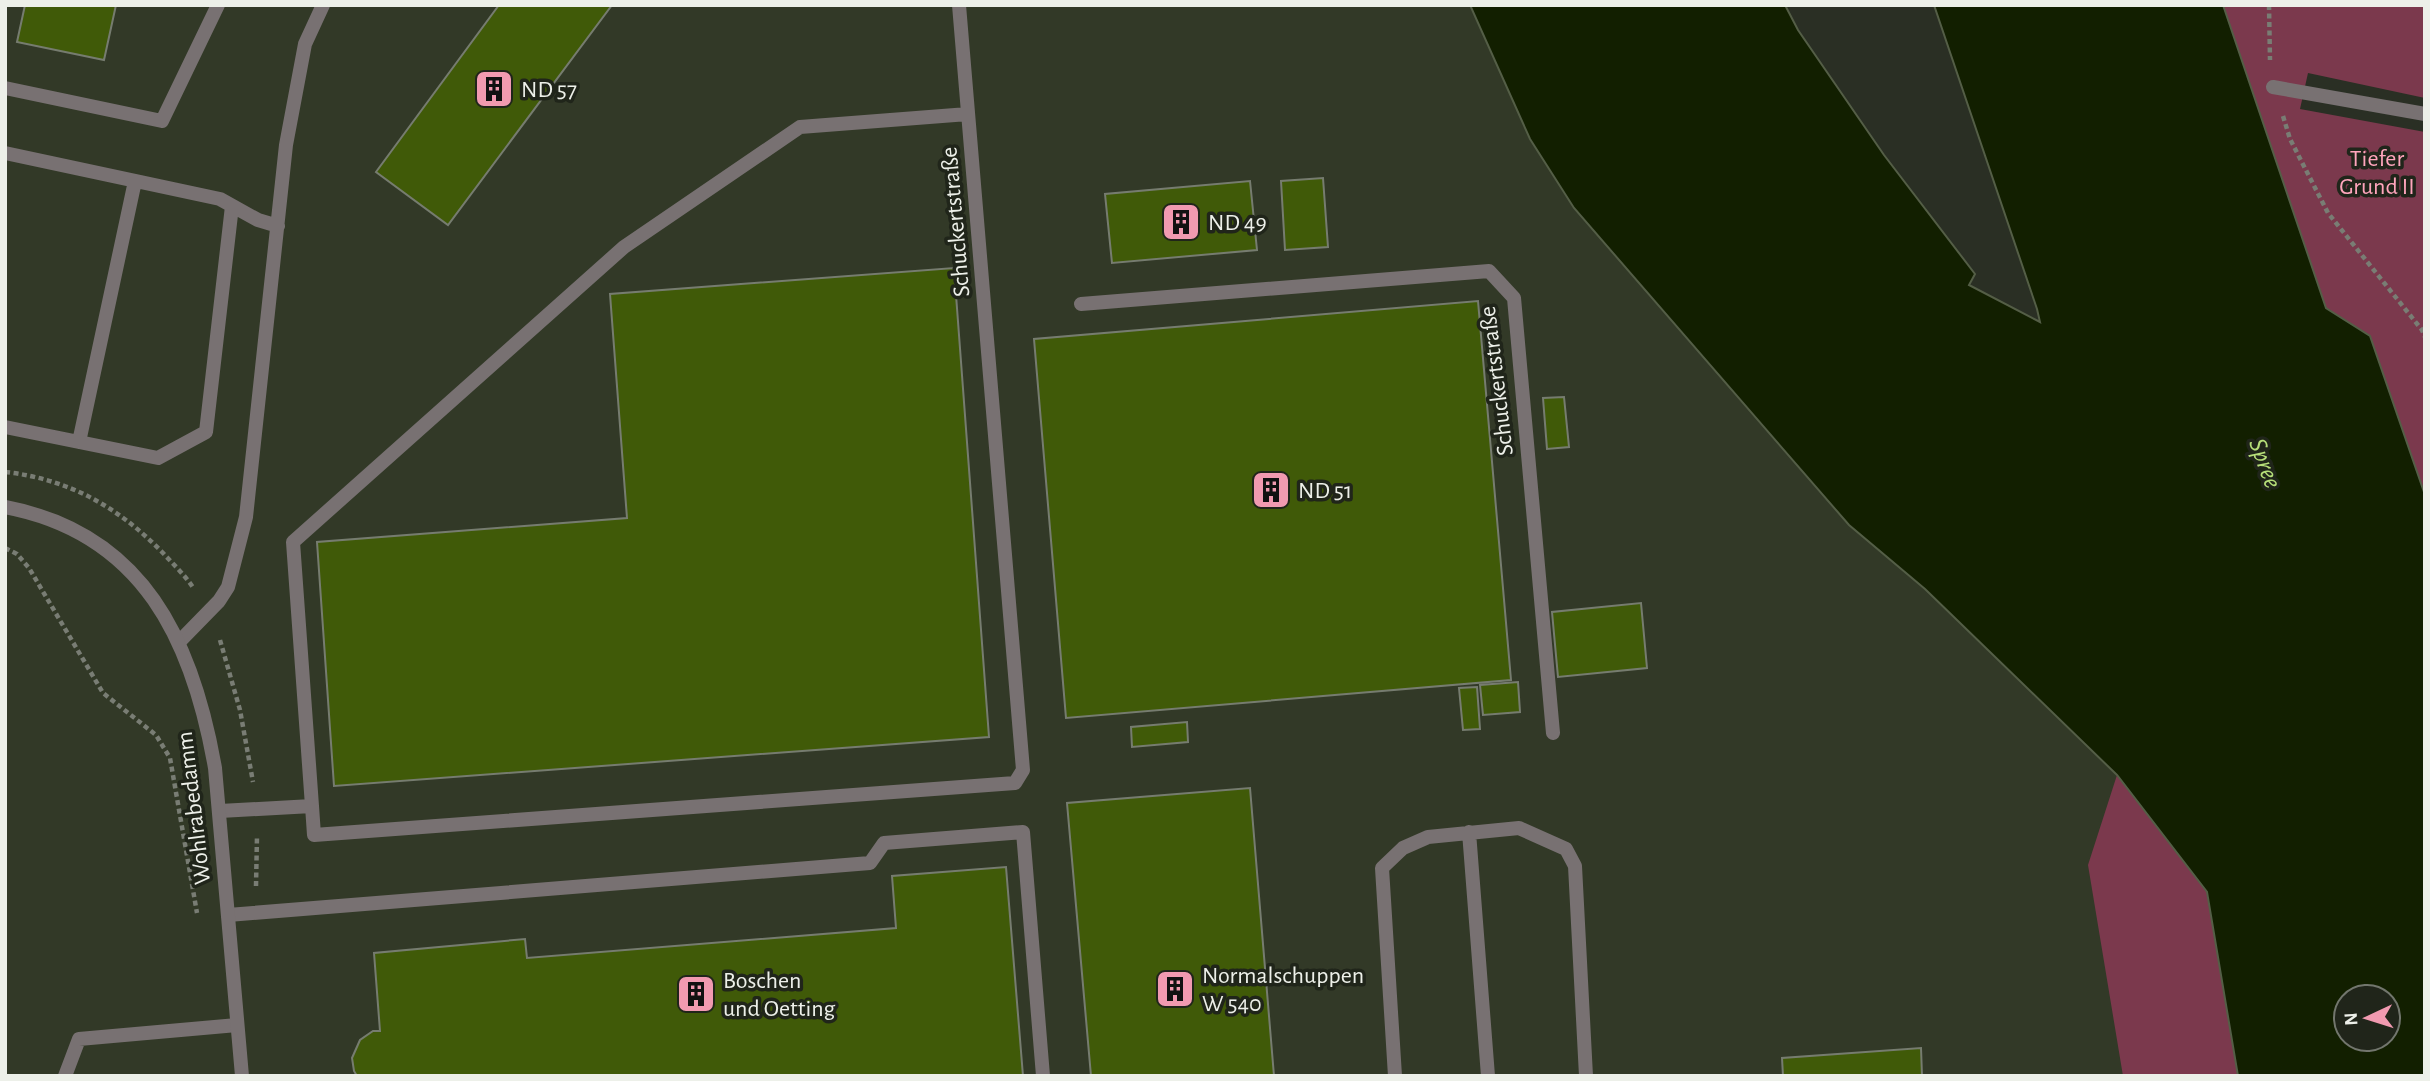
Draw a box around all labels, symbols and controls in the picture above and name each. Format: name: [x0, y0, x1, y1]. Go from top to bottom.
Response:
building icon: ND 57: [473, 68, 515, 110]
place label: ND 57: [521, 78, 577, 102]
street label: Schuckertstraße: [937, 146, 975, 298]
park label: Tiefer Grund II: [2339, 147, 2415, 199]
building icon: ND 49: [1160, 201, 1202, 243]
place label: ND 49: [1208, 211, 1267, 235]
street label: Schuckertstraße: [1476, 305, 1518, 457]
water label: Spree: [2244, 435, 2286, 492]
building icon: ND 51: [1250, 469, 1292, 511]
place label: ND 51: [1298, 479, 1352, 503]
street label: Wohlrabedamm: [173, 730, 215, 886]
place label: Normalschuppen W 540: [1202, 964, 1364, 1016]
building icon: Normalschuppen W 540: [1154, 968, 1196, 1010]
place label: Boschen und Oetting: [723, 969, 836, 1021]
building icon: Boschen und Oetting: [675, 973, 717, 1015]
north arrow: [2332, 983, 2402, 1053]
text: N: [2342, 1012, 2361, 1026]

